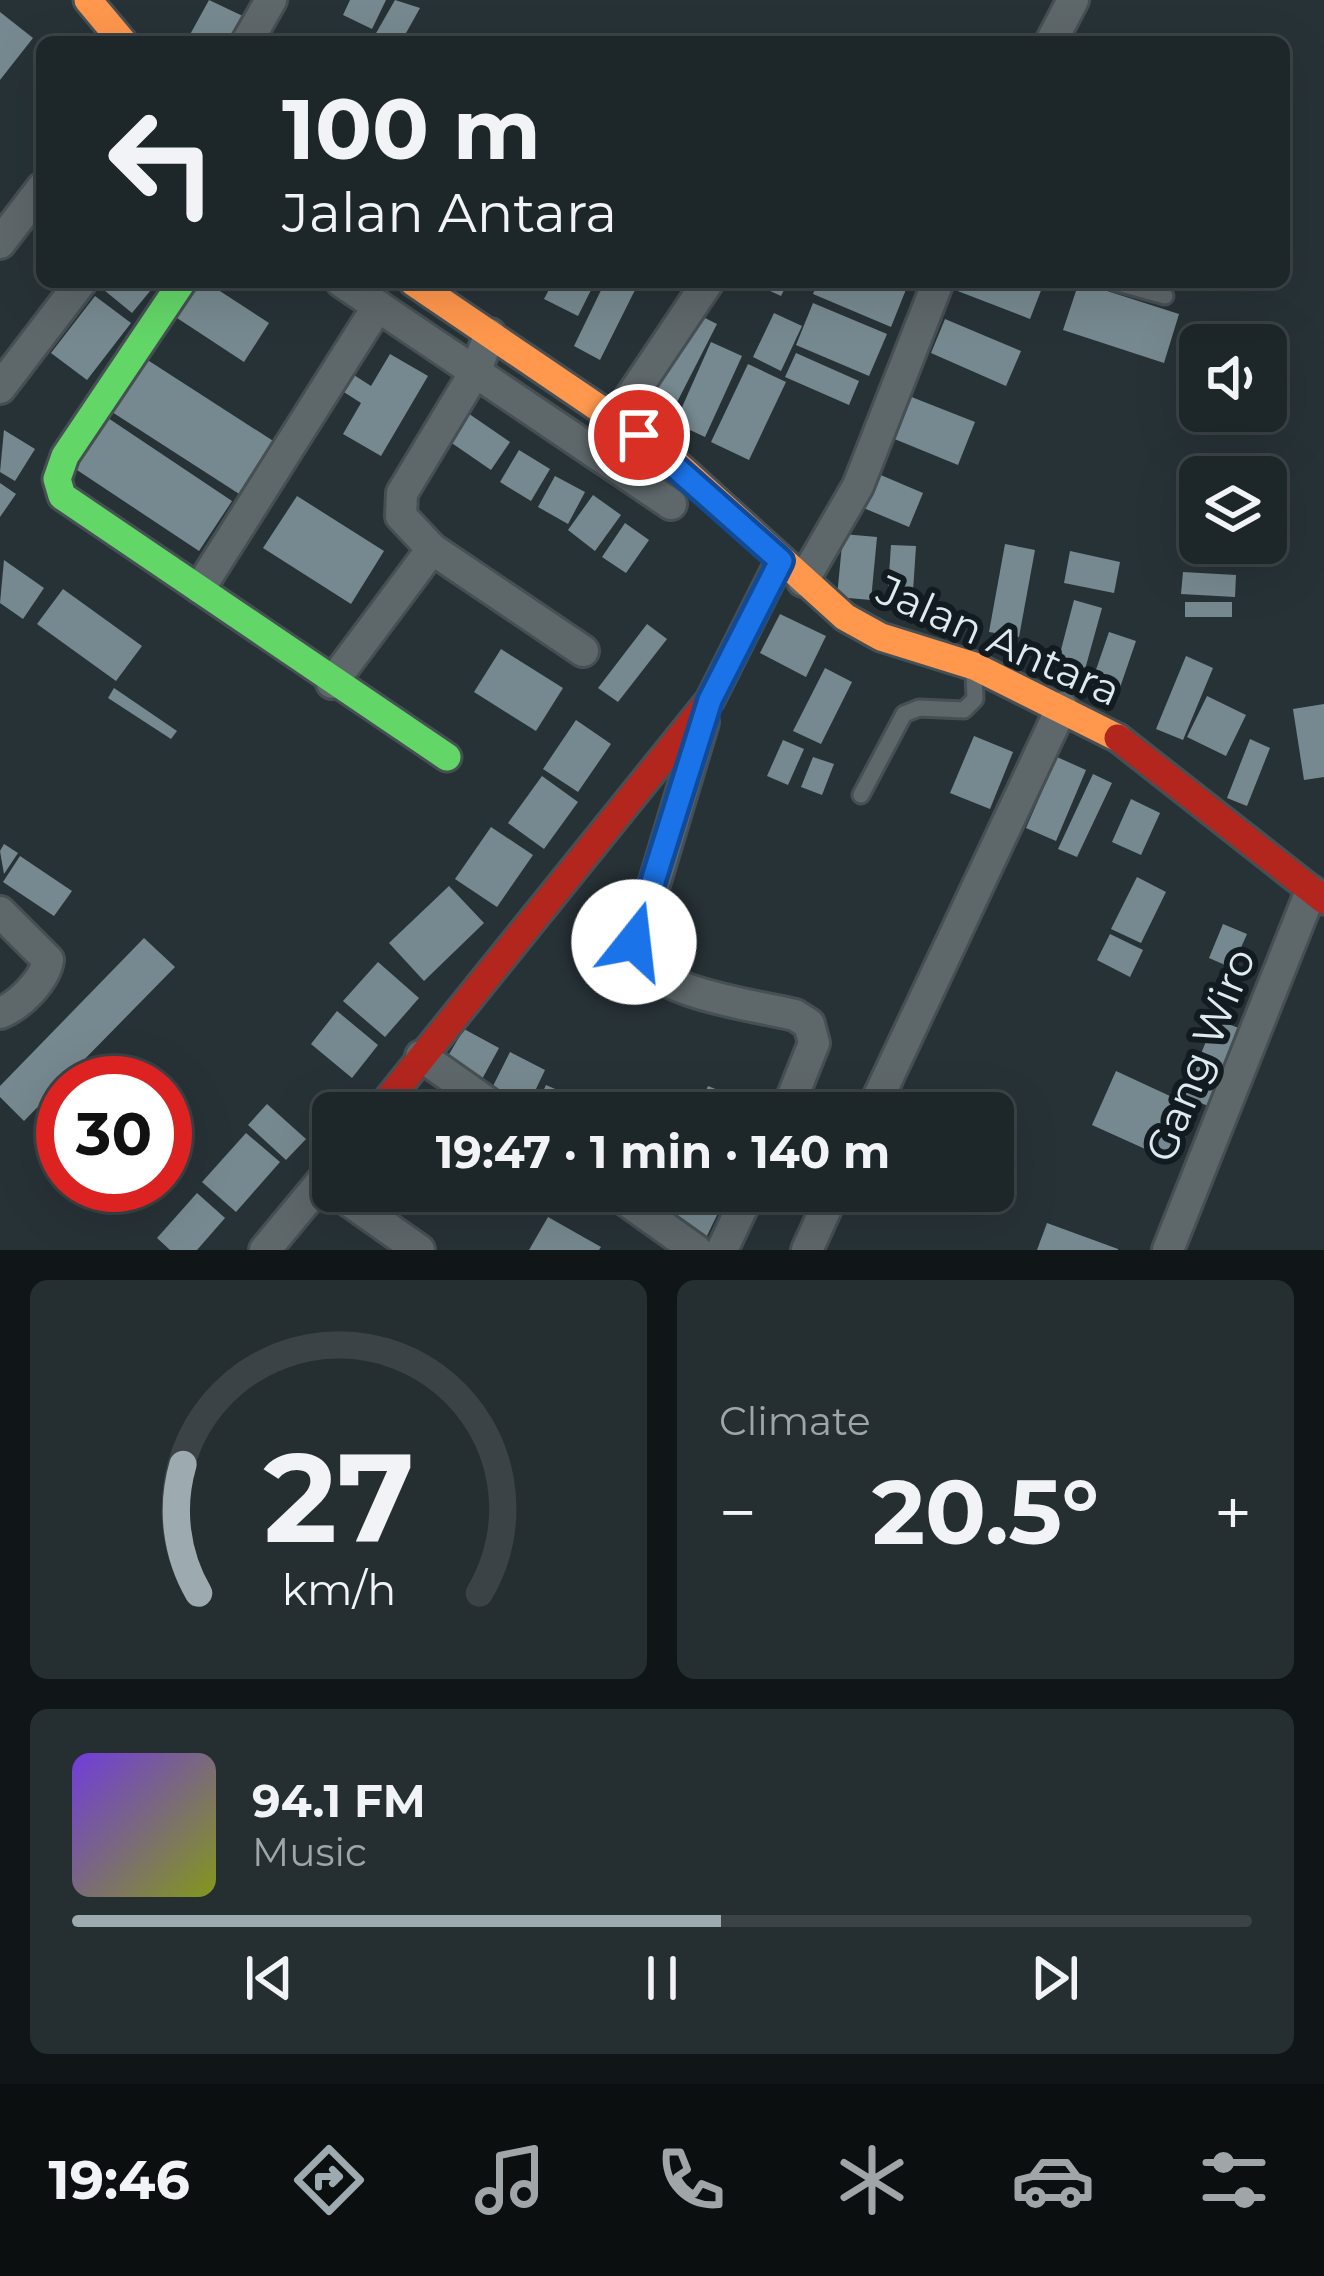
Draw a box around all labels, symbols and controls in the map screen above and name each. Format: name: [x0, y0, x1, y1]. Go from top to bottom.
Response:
text: 100 m: [282, 78, 541, 180]
icon: left: [84, 84, 240, 240]
text: Jalan Antara: [282, 180, 617, 246]
map controls: [1179, 324, 1287, 564]
button: sound: [1179, 324, 1287, 432]
pin: [588, 384, 690, 486]
icon: arrive: [606, 402, 672, 468]
button: layers: [1179, 456, 1287, 564]
street label: Jalan Antara: [868, 563, 1129, 717]
position arrow: [571, 879, 697, 1005]
street label: Gang Wiro: [1134, 941, 1266, 1169]
speed limit sign: 30: [36, 1056, 192, 1212]
text: 19:47 · 1 min · 140 m: [436, 1124, 890, 1179]
text: Climate: [719, 1397, 871, 1445]
text: 27: [263, 1421, 414, 1573]
text: 20.5°: [872, 1457, 1099, 1567]
text: −: [719, 1472, 757, 1553]
text: +: [1214, 1472, 1252, 1553]
text: km/h: [281, 1562, 396, 1615]
text: 94.1 FM: [252, 1773, 426, 1828]
text: Music: [252, 1828, 367, 1876]
icon: previous: [236, 1945, 302, 2011]
icon: pause: [629, 1945, 695, 2011]
icon: next: [1022, 1945, 1088, 2011]
icon: directions: [287, 2138, 371, 2222]
icon: music: [468, 2138, 552, 2222]
icon: phone: [649, 2138, 733, 2222]
icon: climate: [830, 2138, 914, 2222]
icon: car: [1011, 2138, 1095, 2222]
icon: filters: [1192, 2138, 1276, 2222]
text: 19:46: [48, 2147, 190, 2213]

